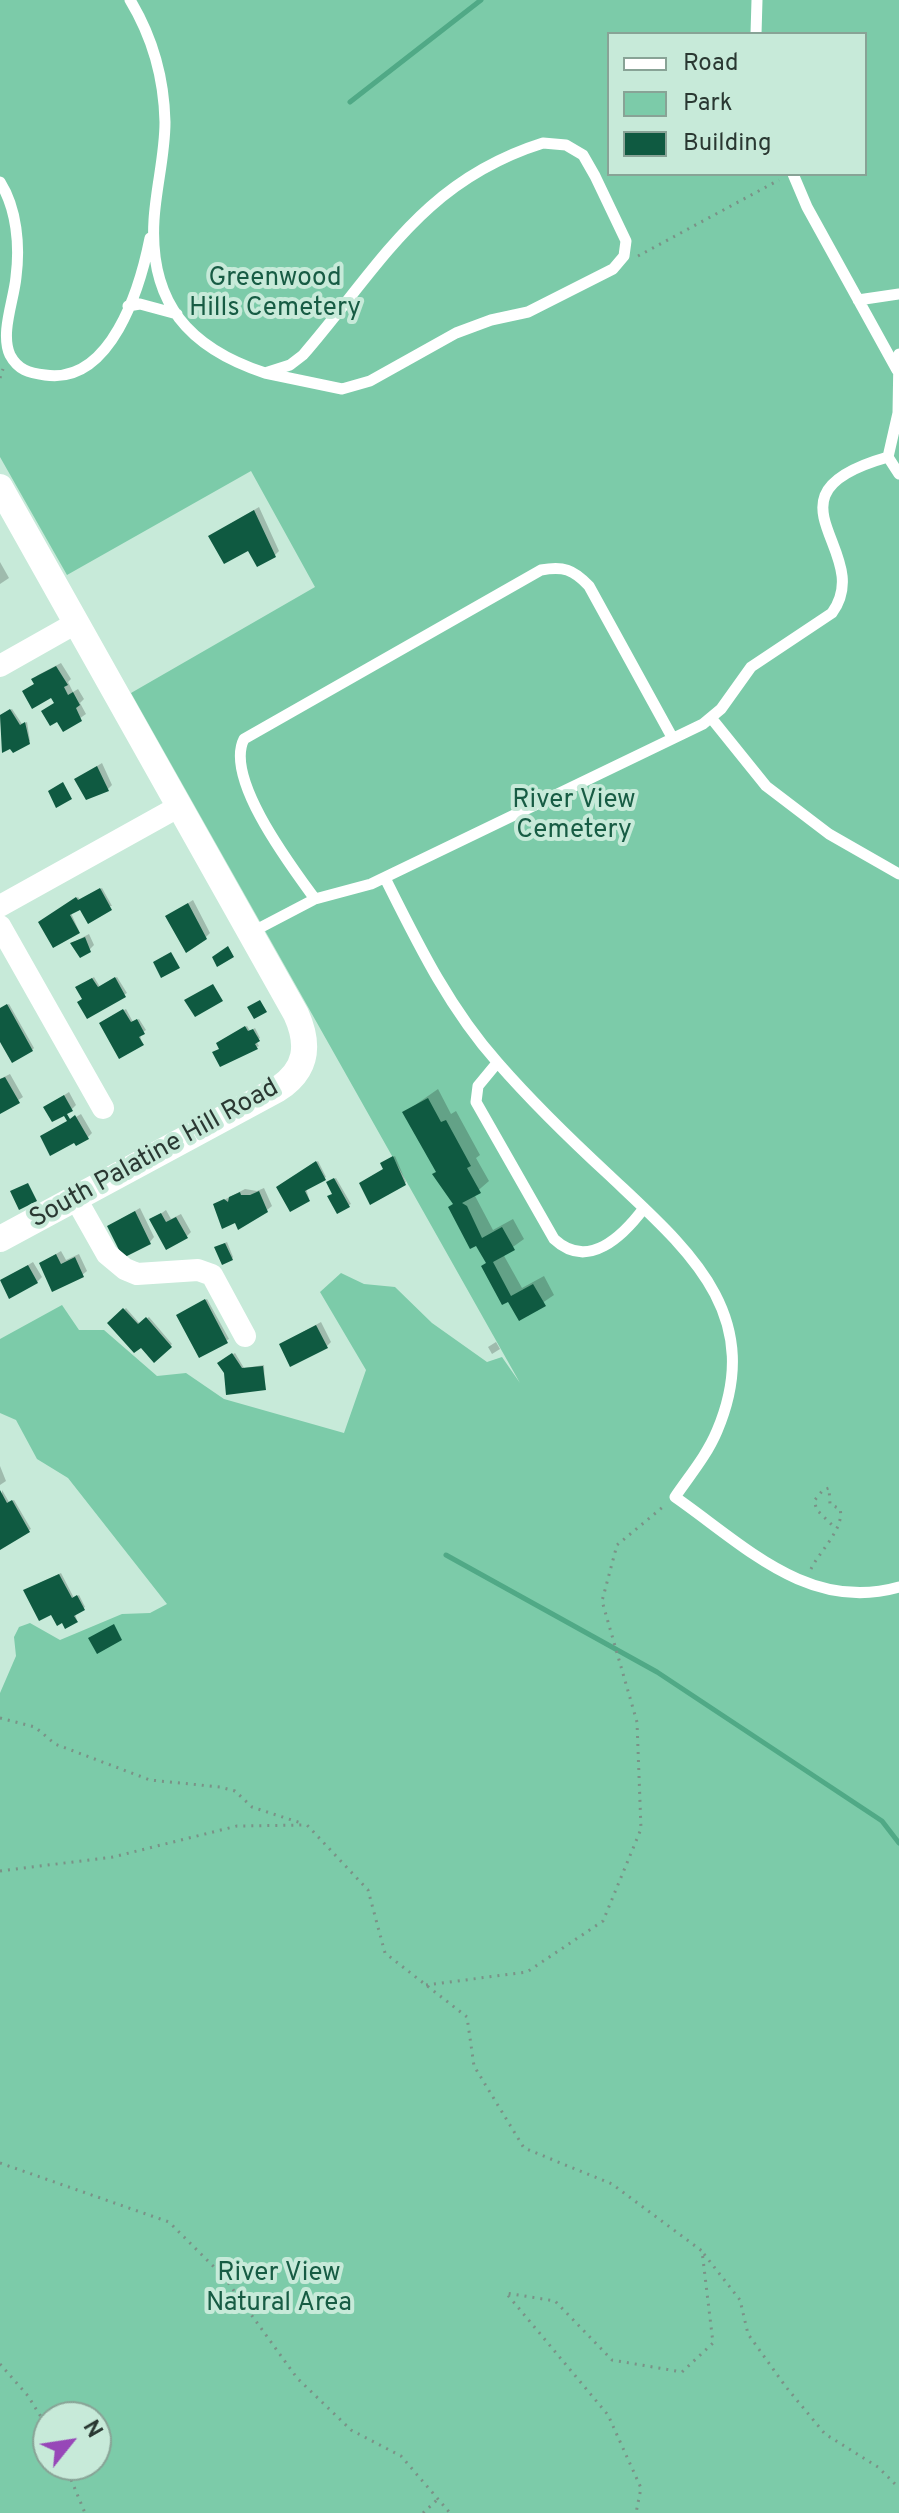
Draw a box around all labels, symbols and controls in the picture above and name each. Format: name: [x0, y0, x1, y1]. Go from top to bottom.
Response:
legend: [607, 32, 867, 176]
text: Road: [683, 49, 739, 79]
text: Park: [683, 89, 733, 119]
text: Building: [683, 129, 772, 159]
park label: Greenwood Hills Cemetery: [189, 264, 361, 326]
park label: River View Cemetery: [512, 786, 636, 848]
street label: South Palatine Hill Road: [25, 1074, 285, 1236]
park label: River View Natural Area: [206, 2259, 352, 2320]
north arrow: [32, 2401, 112, 2481]
text: N: [76, 2416, 107, 2443]

